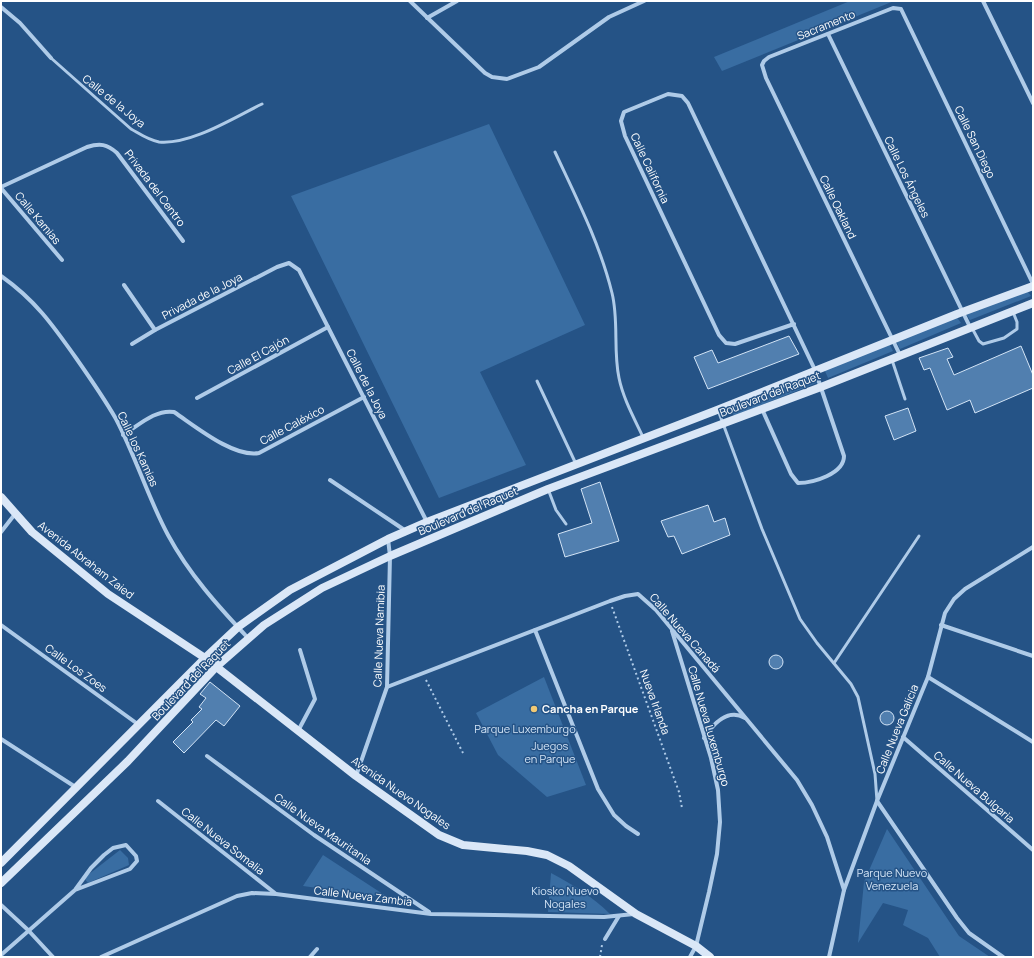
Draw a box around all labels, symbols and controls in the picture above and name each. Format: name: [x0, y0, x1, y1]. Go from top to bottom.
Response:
street label: Sacramento: [794, 6, 858, 43]
street label: Calle de la Joya: [80, 71, 149, 131]
street label: Calle San Diego: [951, 103, 1000, 181]
street label: Calle California: [628, 130, 673, 206]
street label: Calle Los Ángeles: [881, 133, 934, 220]
street label: Privada del Centro: [122, 146, 190, 230]
street label: Calle Oakland: [817, 172, 860, 241]
street label: Calle Kamias: [12, 188, 65, 247]
street label: Privada de la Joya: [159, 269, 245, 322]
street label: Calle El Cajón: [224, 331, 291, 378]
street label: Calle de la Joya: [343, 346, 392, 421]
street label: Boulevard del Raquet: [717, 367, 823, 420]
street label: Calle Caléxico: [257, 401, 327, 448]
street label: Calle los Kamias: [115, 409, 162, 489]
street label: Boulevard del Raquet: [416, 483, 520, 538]
street label: Avenida Abraham Zaied: [35, 517, 137, 602]
street label: Calle Nueva Namibia: [369, 585, 388, 687]
street label: Calle Nueva Canadá: [647, 590, 724, 676]
street label: Boulevard del Raquet: [148, 636, 233, 723]
street label: Calle Los Zoes: [42, 640, 111, 695]
street label: Calle Nueva Luxemburgo: [685, 664, 734, 788]
street label: Nueva Irlanda: [637, 667, 674, 736]
street label: Calle Nueva Galicia: [872, 682, 921, 776]
place label: Cancha en Parque: [542, 701, 639, 716]
marker: Cancha en Parque: [529, 704, 539, 714]
park label: Parque Luxemburgo: [474, 721, 576, 736]
park label: Juegos en Parque: [525, 738, 576, 766]
street label: Calle Nueva Bulgaria: [931, 747, 1018, 826]
street label: Avenida Nuevo Nogales: [349, 753, 454, 833]
street label: Calle Nueva Mauritania: [272, 789, 375, 868]
street label: Calle Nueva Somalia: [179, 803, 268, 878]
park label: Parque Nuevo Venezuela: [857, 865, 928, 893]
street label: Calle Nueva Zambia: [313, 882, 413, 909]
park label: Kiosko Nuevo Nogales: [531, 883, 599, 911]

